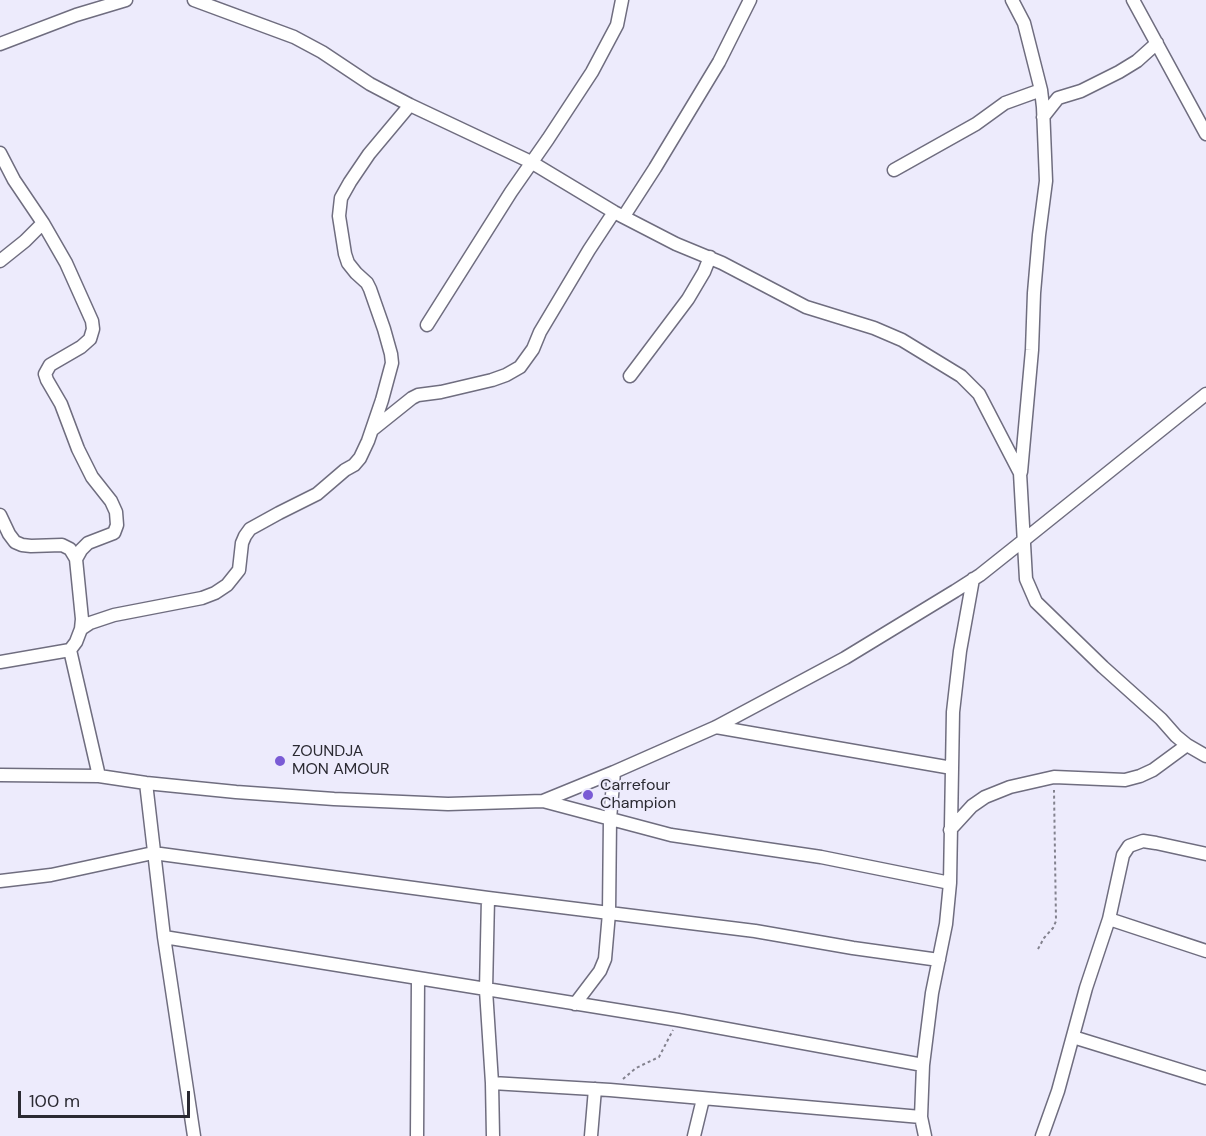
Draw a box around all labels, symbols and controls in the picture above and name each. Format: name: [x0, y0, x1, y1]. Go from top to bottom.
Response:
place label: ZOUNDJA MON AMOUR: [292, 742, 390, 780]
marker: ZOUNDJA MON AMOUR: [273, 754, 287, 768]
place label: Carrefour Champion: [600, 776, 676, 814]
marker: Carrefour Champion: [581, 788, 595, 802]
scale bar: [21, 1079, 194, 1117]
text: 100 m: [29, 1089, 80, 1113]

